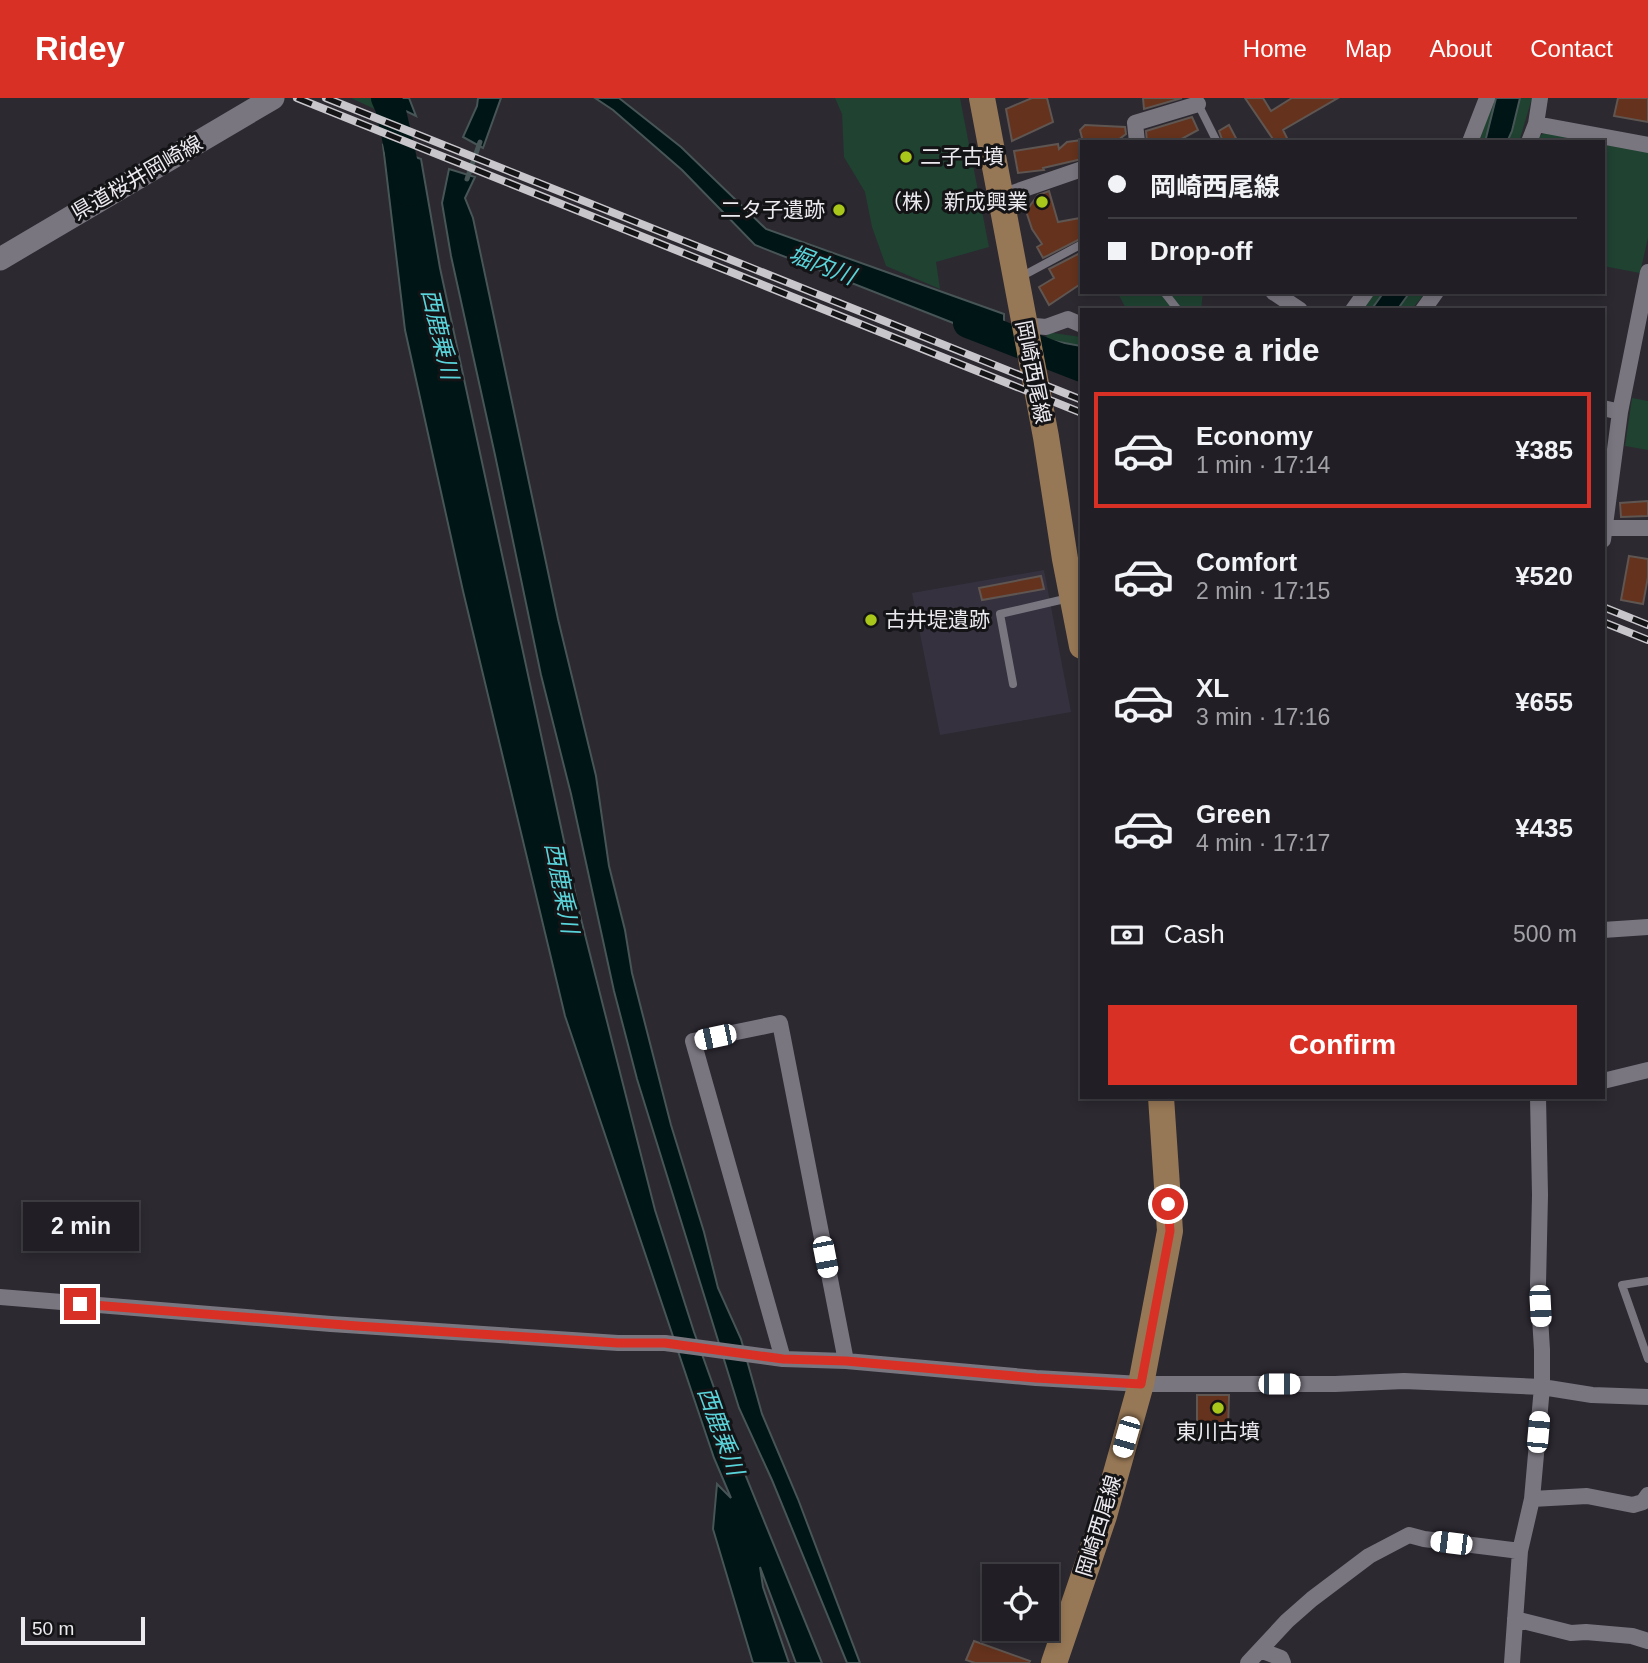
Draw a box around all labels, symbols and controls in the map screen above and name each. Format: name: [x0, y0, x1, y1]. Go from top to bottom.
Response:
text: Ridey: [35, 30, 125, 67]
text: Home: [1243, 35, 1307, 62]
text: Map: [1345, 35, 1392, 62]
text: About: [1430, 35, 1492, 62]
text: Contact: [1530, 35, 1613, 62]
street label: 県道桜井岡崎線: [67, 131, 206, 224]
place label: 二子古墳: [920, 145, 1004, 168]
marker: 二子古墳: [898, 149, 914, 165]
text: 岡崎西尾線: [1150, 172, 1280, 202]
place label: （株）新成興業: [881, 190, 1028, 213]
marker: （株）新成興業: [1034, 194, 1050, 210]
place label: 二タ子遺跡: [720, 198, 825, 221]
marker: 二タ子遺跡: [831, 202, 847, 218]
text: Drop-off: [1150, 236, 1253, 266]
water label: 堀内川: [785, 240, 862, 291]
water label: 西鹿乗川: [417, 286, 464, 385]
street label: 岡崎西尾線: [1012, 318, 1055, 426]
text: Choose a ride: [1108, 332, 1320, 368]
icon: car: [1112, 419, 1175, 482]
text: Economy: [1196, 421, 1313, 451]
text: ¥385: [1515, 435, 1573, 465]
text: 1 min · 17:14: [1196, 452, 1330, 478]
icon: car: [1112, 545, 1175, 608]
text: Comfort: [1196, 547, 1297, 577]
text: ¥520: [1515, 561, 1573, 591]
text: 2 min · 17:15: [1196, 578, 1330, 604]
place label: 古井堤遺跡: [885, 608, 990, 631]
marker: 古井堤遺跡: [863, 612, 879, 628]
icon: car: [1112, 671, 1175, 734]
text: XL: [1196, 673, 1229, 703]
text: ¥655: [1515, 687, 1573, 717]
text: 3 min · 17:16: [1196, 704, 1330, 730]
icon: car: [1112, 797, 1175, 860]
text: Green: [1196, 799, 1271, 829]
text: ¥435: [1515, 813, 1573, 843]
text: 4 min · 17:17: [1196, 830, 1330, 856]
water label: 西鹿乗川: [540, 840, 584, 939]
icon: cash: [1108, 916, 1146, 954]
text: Cash: [1164, 919, 1225, 949]
text: 500 m: [1513, 921, 1577, 947]
button: Confirm: [1108, 1005, 1577, 1085]
car: [693, 1022, 738, 1052]
route start: [1152, 1188, 1184, 1220]
callout: 2 min: [22, 1202, 138, 1252]
text: 2 min: [51, 1213, 111, 1239]
car: [811, 1234, 840, 1280]
car: [1529, 1284, 1552, 1328]
route end: [64, 1288, 96, 1320]
car: [1259, 1374, 1301, 1395]
water label: 西鹿乗川: [693, 1383, 750, 1481]
marker: 東川古墳: [1210, 1400, 1226, 1416]
car: [1526, 1410, 1551, 1454]
car: [1111, 1414, 1142, 1460]
place label: 東川古墳: [1176, 1420, 1260, 1443]
street label: 岡崎西尾線: [1072, 1472, 1125, 1579]
car: [1429, 1530, 1474, 1556]
map controls: [982, 1564, 1059, 1641]
button: locate: [982, 1564, 1059, 1641]
scale bar: [21, 1614, 145, 1646]
text: 50 m: [32, 1618, 74, 1639]

